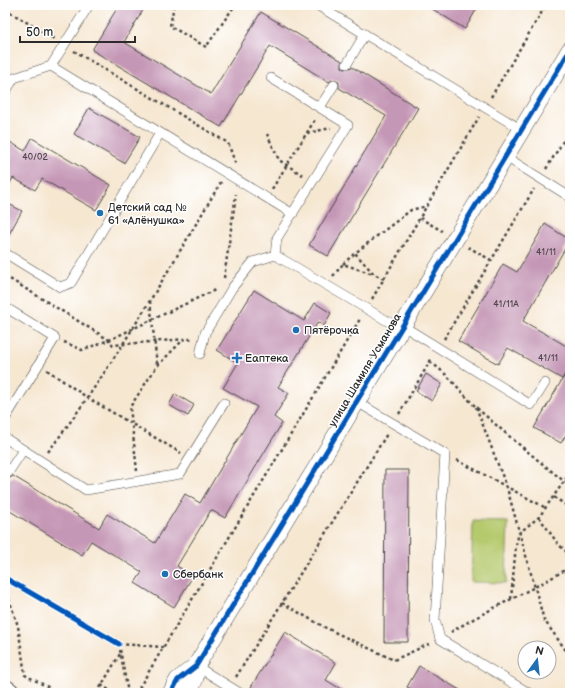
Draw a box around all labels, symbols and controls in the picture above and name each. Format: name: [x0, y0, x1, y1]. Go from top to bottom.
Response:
scale bar: [20, 18, 135, 44]
text: 50 m: [26, 25, 53, 40]
house number: 40/02: [22, 152, 48, 163]
place label: Детский сад № 61 «Алёнушка»: [108, 201, 187, 227]
marker: Детский сад № 61 «Алёнушка»: [95, 208, 105, 218]
house number: 41/11: [536, 247, 556, 258]
house number: 41/11А: [493, 299, 519, 310]
street label: улица Шамиля Усманова: [326, 311, 404, 429]
place label: Пятёрочка: [304, 324, 360, 337]
marker: Пятёрочка: [291, 325, 301, 335]
place label: Еаптека: [245, 352, 289, 365]
marker: Еаптека: [232, 353, 242, 363]
house number: 41/11: [538, 353, 558, 364]
place label: Сбербанк: [173, 568, 224, 581]
marker: Сбербанк: [160, 569, 170, 579]
north arrow: [517, 640, 557, 680]
text: N: [534, 643, 545, 658]

